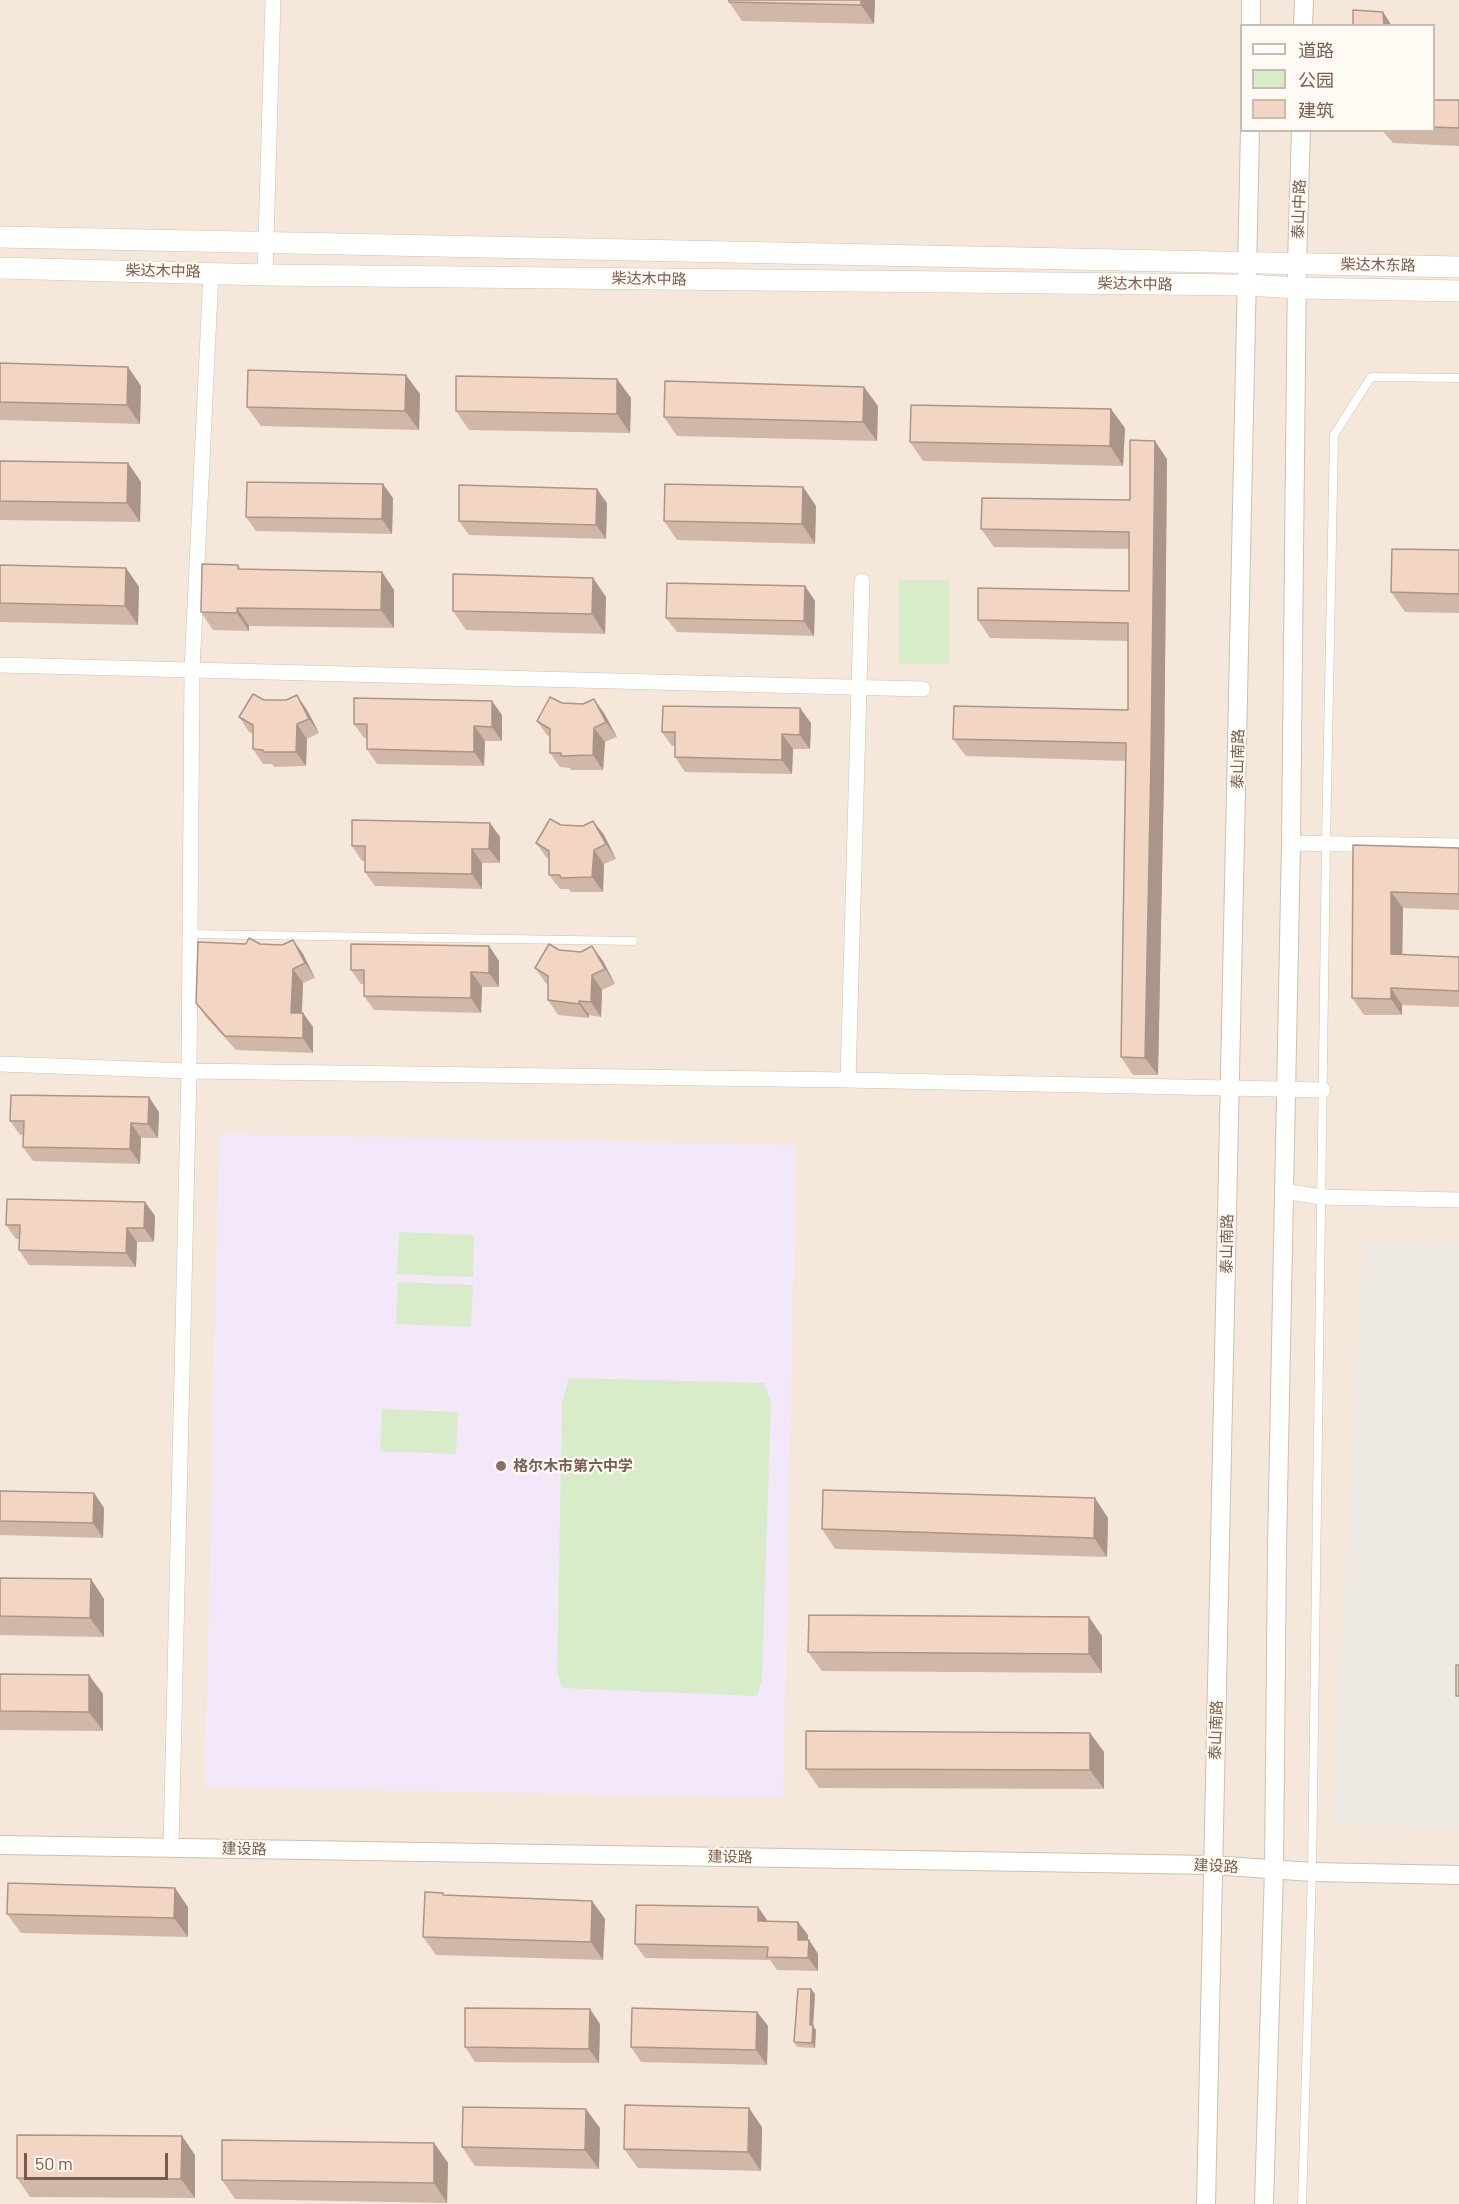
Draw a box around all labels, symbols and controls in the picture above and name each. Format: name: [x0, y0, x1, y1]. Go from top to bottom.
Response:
legend: [1240, 24, 1435, 132]
text: 道路: [1298, 39, 1334, 61]
text: 公园: [1298, 69, 1334, 91]
text: 建筑: [1298, 99, 1334, 121]
street label: 泰山中路: [1289, 179, 1309, 239]
street label: 柴达木东路: [1340, 255, 1416, 275]
street label: 柴达木中路: [125, 261, 201, 281]
street label: 柴达木中路: [611, 269, 687, 289]
street label: 柴达木中路: [1097, 274, 1173, 294]
street label: 泰山南路: [1228, 729, 1248, 789]
street label: 泰山南路: [1217, 1214, 1237, 1274]
place label: 格尔木市第六中学: [513, 1457, 633, 1475]
marker: 格尔木市第六中学: [494, 1459, 508, 1473]
street label: 泰山南路: [1206, 1700, 1226, 1760]
street label: 建设路: [221, 1840, 267, 1858]
street label: 建设路: [707, 1848, 753, 1866]
street label: 建设路: [1193, 1856, 1239, 1876]
scale bar: [27, 2141, 171, 2179]
text: 50 m: [35, 2152, 73, 2174]

